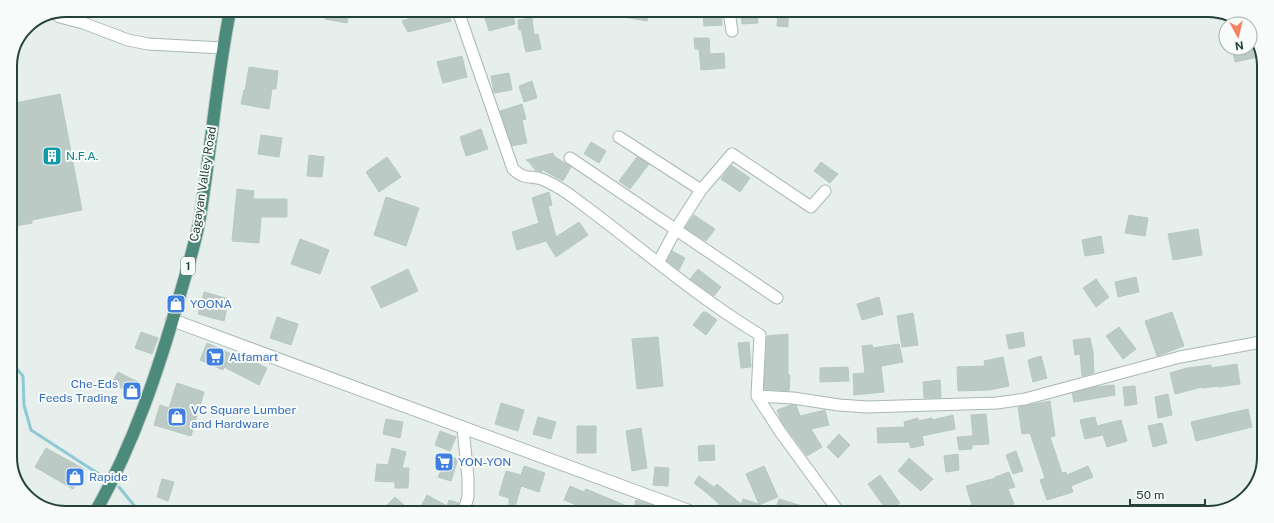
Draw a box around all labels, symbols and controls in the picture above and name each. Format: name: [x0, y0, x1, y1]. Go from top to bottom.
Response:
north arrow: [1218, 16, 1258, 56]
text: N: [1234, 39, 1244, 52]
street label: Cagayan Valley Road: [187, 125, 219, 243]
building icon: N.F.A.: [41, 145, 63, 167]
place label: N.F.A.: [66, 149, 99, 163]
road number: 1: [181, 257, 195, 275]
shop icon: YOONA: [165, 293, 187, 315]
place label: YOONA: [190, 297, 233, 311]
supermarket icon: Alfamart: [204, 346, 226, 368]
place label: Alfamart: [229, 350, 279, 364]
place label: Che-Eds Feeds Trading: [39, 377, 118, 405]
shop icon: Che-Eds Feeds Trading: [121, 380, 143, 402]
place label: VC Square Lumber and Hardware: [191, 403, 296, 431]
shop icon: VC Square Lumber and Hardware: [166, 406, 188, 428]
supermarket icon: YON-YON: [433, 451, 455, 473]
place label: YON-YON: [458, 455, 511, 469]
shop icon: Rapide: [64, 466, 86, 488]
place label: Rapide: [89, 470, 128, 484]
scale bar: [1130, 481, 1205, 507]
text: 50 m: [1136, 488, 1164, 502]

